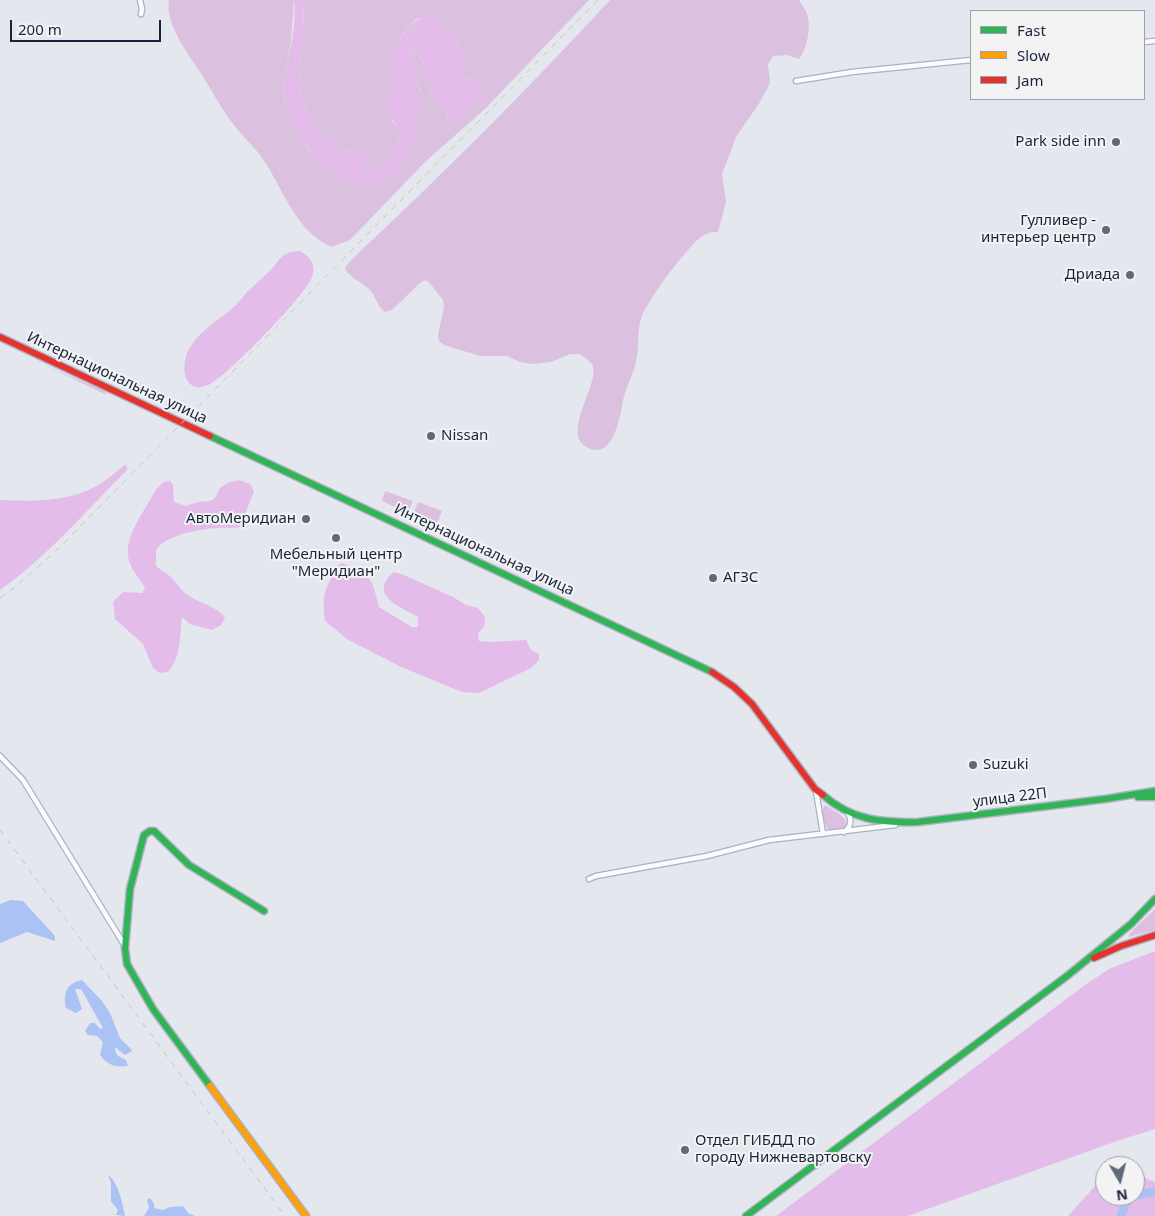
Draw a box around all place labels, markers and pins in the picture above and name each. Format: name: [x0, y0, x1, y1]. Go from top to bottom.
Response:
place label: Park side inn: [1015, 133, 1106, 151]
marker: Park side inn: [1110, 136, 1122, 148]
place label: Гулливер - интерьер центр: [981, 212, 1096, 247]
marker: Гулливер - интерьер центр: [1100, 224, 1112, 236]
place label: Дриада: [1065, 266, 1120, 284]
marker: Дриада: [1124, 269, 1136, 281]
place label: Nissan: [441, 427, 488, 445]
marker: Nissan: [425, 430, 437, 442]
place label: АвтоМеридиан: [186, 510, 296, 528]
marker: АвтоМеридиан: [300, 513, 312, 525]
marker: Мебельный центр "Меридиан": [330, 532, 342, 544]
place label: Мебельный центр "Меридиан": [270, 546, 402, 581]
place label: АГЗС: [723, 569, 758, 587]
marker: АГЗС: [707, 572, 719, 584]
place label: Suzuki: [983, 756, 1029, 774]
marker: Suzuki: [967, 759, 979, 771]
place label: Отдел ГИБДД по городу Нижневартовску: [695, 1132, 871, 1167]
marker: Отдел ГИБДД по городу Нижневартовску: [679, 1144, 691, 1156]

